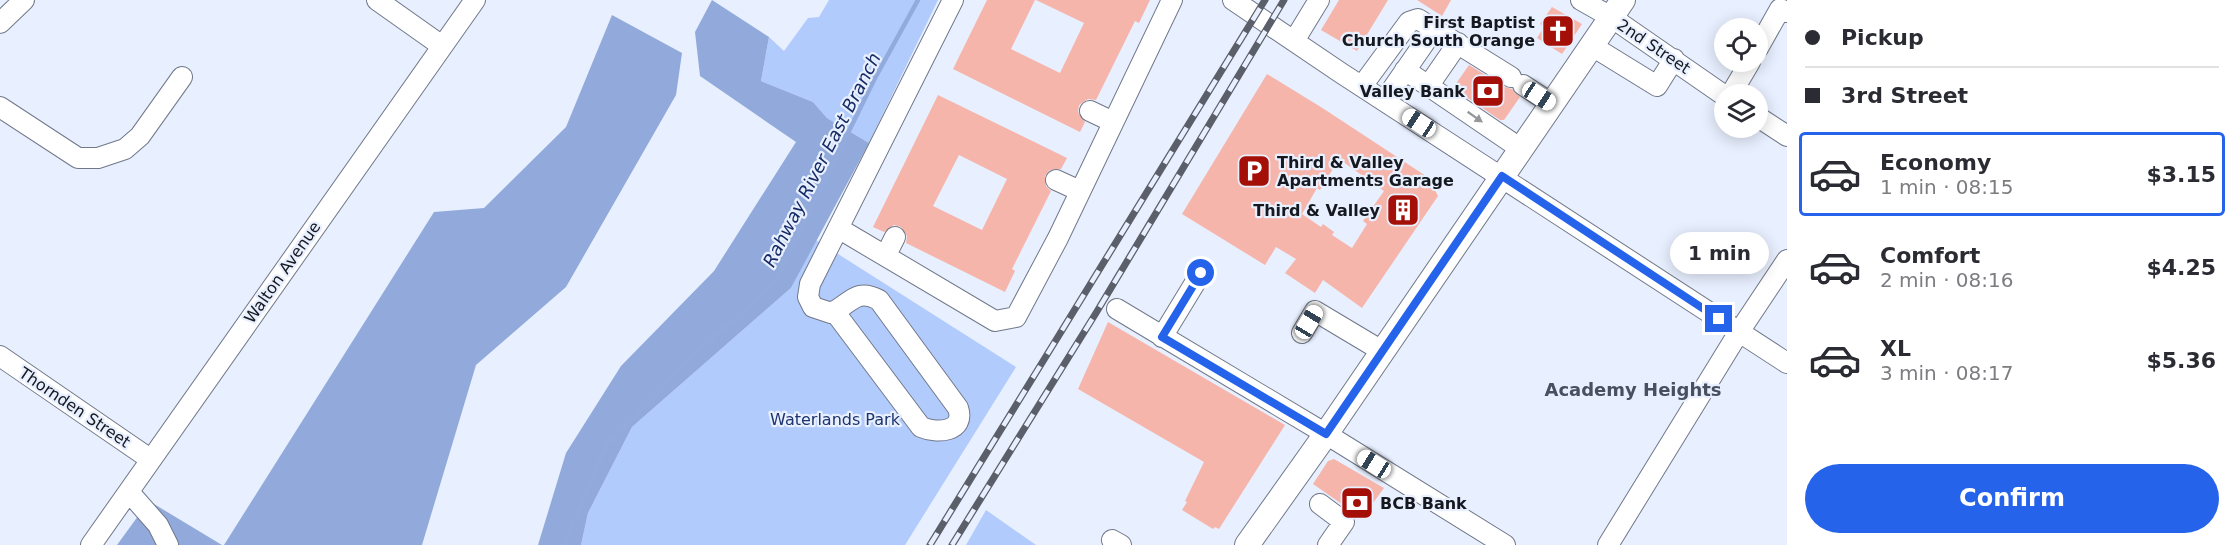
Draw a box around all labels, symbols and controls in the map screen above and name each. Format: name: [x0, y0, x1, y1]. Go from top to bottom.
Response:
place label: First Baptist Church South Orange: [1342, 13, 1535, 50]
church icon: First Baptist Church South Orange: [1540, 13, 1576, 49]
street label: 2nd Street: [1614, 15, 1694, 78]
map controls: [1714, 18, 1768, 138]
button: locate: [1714, 18, 1768, 72]
text: Pickup: [1841, 25, 1924, 50]
water label: Rahway River East Branch: [758, 49, 885, 270]
bank icon: Valley Bank: [1470, 73, 1506, 109]
car: [1519, 79, 1559, 113]
place label: Valley Bank: [1360, 82, 1465, 101]
text: 3rd Street: [1841, 83, 1968, 108]
button: layers: [1714, 84, 1768, 138]
car: [1399, 106, 1439, 140]
one-way arrow: [1466, 111, 1482, 123]
icon: car: [1808, 147, 1862, 201]
text: Economy: [1880, 150, 1991, 175]
parking icon: Third & Valley Apartments Garage: [1236, 153, 1272, 189]
place label: Third & Valley Apartments Garage: [1277, 153, 1454, 190]
text: $3.15: [2146, 162, 2216, 187]
text: 1 min · 08:15: [1880, 175, 2014, 199]
building icon: Third & Valley: [1385, 192, 1421, 228]
place label: Third & Valley: [1253, 201, 1381, 220]
street label: Walton Avenue: [240, 218, 325, 327]
callout: 1 min: [1670, 232, 1768, 274]
icon: car: [1808, 240, 1862, 294]
text: 1 min: [1688, 241, 1751, 265]
text: Comfort: [1880, 243, 1980, 268]
text: $4.25: [2146, 255, 2216, 280]
route start: [1187, 259, 1214, 286]
text: 2 min · 08:16: [1880, 268, 2014, 292]
car: [1292, 302, 1326, 342]
route end: [1705, 305, 1732, 332]
icon: car: [1808, 333, 1862, 387]
text: XL: [1880, 336, 1911, 361]
text: $5.36: [2146, 348, 2216, 373]
text: 3 min · 08:17: [1880, 361, 2014, 385]
street label: Thornden Street: [15, 363, 134, 452]
district label: Academy Heights: [1544, 379, 1722, 400]
park label: Waterlands Park: [770, 410, 901, 429]
car: [1354, 447, 1394, 481]
button: Confirm: [1805, 464, 2219, 533]
bank icon: BCB Bank: [1339, 485, 1375, 521]
place label: BCB Bank: [1380, 494, 1467, 513]

